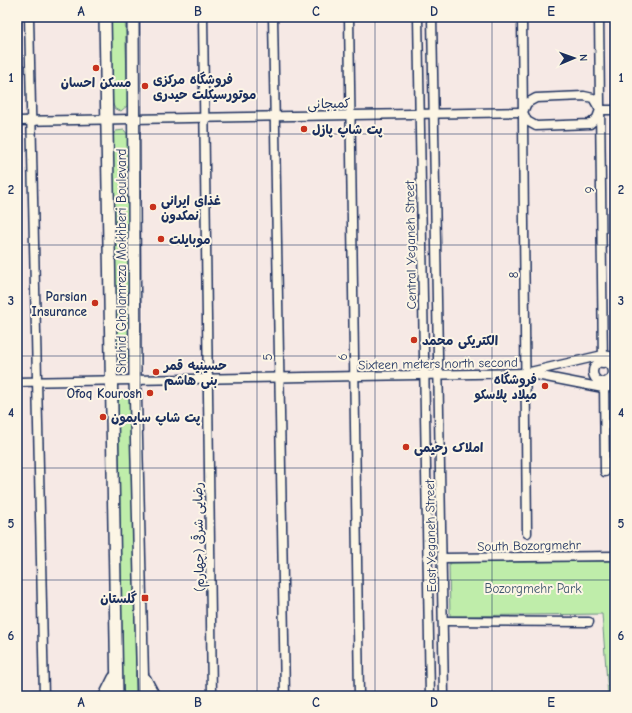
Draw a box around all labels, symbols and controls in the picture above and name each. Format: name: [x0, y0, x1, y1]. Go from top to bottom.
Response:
text: A: [77, 4, 85, 19]
text: B: [194, 4, 202, 19]
text: C: [312, 4, 320, 19]
text: D: [430, 4, 438, 19]
text: E: [547, 4, 555, 19]
north arrow: [554, 38, 594, 78]
text: N: [577, 54, 590, 61]
marker: مسکن احسان: [91, 63, 101, 73]
text: 1: [8, 70, 14, 85]
text: 1: [618, 70, 624, 85]
place label: فروشگاه مرکزی موتورسیکلت حيدری: [153, 71, 256, 103]
place label: مسکن احسان: [61, 75, 131, 90]
marker: فروشگاه مرکزی موتورسیکلت حيدری: [140, 81, 150, 91]
street label: کمیجانی: [307, 96, 351, 113]
place label: پت شاپ پازل: [312, 122, 383, 138]
marker: پت شاپ پازل: [299, 124, 309, 134]
street label: Shahid Gholamreza Mokhberi Boulevard: [114, 149, 129, 373]
street label: Central Yeganeh Street: [402, 179, 419, 310]
text: 2: [8, 182, 14, 197]
text: 2: [618, 182, 624, 197]
street label: 9: [582, 186, 597, 194]
place label: غذای ایرانی نمکدون: [161, 193, 221, 224]
marker: غذای ایرانی نمکدون: [148, 202, 158, 212]
place label: موبایلت: [169, 232, 211, 248]
marker: موبایلت: [156, 234, 166, 244]
street label: 8: [506, 271, 521, 278]
place label: Parsian Insurance: [31, 289, 88, 319]
text: 3: [8, 293, 14, 308]
text: 3: [618, 293, 624, 308]
marker: Parsian Insurance: [90, 298, 100, 308]
place label: الکتریکی محمد: [422, 333, 498, 349]
marker: الکتریکی محمد: [409, 335, 419, 345]
street label: 5: [260, 353, 275, 361]
street label: 6: [335, 353, 350, 361]
street label: Sixteen meters north second: [358, 355, 518, 372]
place label: حسینیه قمر بنی هاشم: [162, 358, 227, 391]
marker: حسینیه قمر بنی هاشم: [151, 367, 161, 377]
place label: فروشگاه میلاد پلاسکو: [473, 371, 537, 403]
marker: فروشگاه میلاد پلاسکو: [540, 381, 550, 391]
place label: Ofoq Kourosh: [67, 386, 142, 401]
marker: Ofoq Kourosh: [145, 388, 155, 398]
text: 4: [8, 405, 14, 420]
text: 4: [618, 405, 624, 420]
place label: پت شاپ سایمون: [111, 410, 201, 426]
marker: پت شاپ سایمون: [98, 412, 108, 422]
place label: املاک رحیمی: [414, 440, 483, 456]
marker: املاک رحیمی: [401, 442, 411, 452]
street label: East Yeganeh Street: [422, 478, 439, 592]
street label: رضایی شرقی (چهارم): [189, 482, 210, 592]
text: 5: [8, 516, 15, 531]
text: 5: [618, 516, 625, 531]
street label: South Bozorgmehr: [477, 537, 582, 554]
park label: Bozorgmehr Park: [484, 581, 582, 596]
place label: گلستان: [100, 590, 137, 606]
marker: گلستان: [140, 593, 150, 603]
text: 6: [8, 628, 15, 643]
text: 6: [618, 628, 625, 643]
text: A: [77, 695, 85, 710]
text: B: [194, 695, 202, 710]
text: C: [312, 695, 320, 710]
text: D: [430, 695, 438, 710]
text: E: [547, 695, 555, 710]

